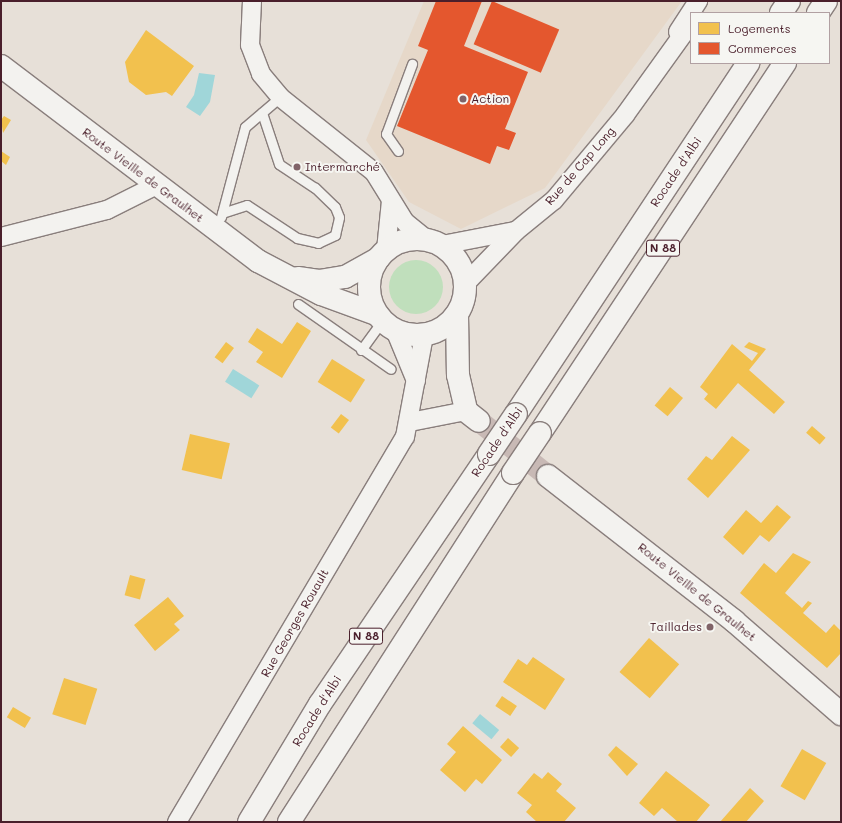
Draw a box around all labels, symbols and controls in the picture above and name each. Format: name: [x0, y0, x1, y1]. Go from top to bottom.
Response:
legend: [690, 12, 830, 64]
text: Logements: [728, 20, 791, 36]
text: Commerces: [728, 40, 797, 56]
place label: Action: [471, 92, 509, 106]
marker: Action: [458, 94, 468, 104]
street label: Rue de Cap Long: [542, 124, 618, 208]
street label: Route Vieille de Graulhet: [80, 125, 206, 225]
street label: Rocade d'Albi: [647, 134, 705, 210]
place label: Intermarché: [305, 160, 380, 174]
marker: Intermarché: [292, 162, 302, 172]
road number: N 88: [646, 239, 680, 257]
street label: Rocade d'Albi: [468, 404, 526, 480]
street label: Route Vieille de Graulhet: [635, 540, 759, 644]
street label: Rue Georges Rouault: [258, 566, 332, 680]
place label: Taillades: [650, 620, 702, 634]
marker: Taillades: [705, 622, 715, 632]
road number: N 88: [349, 627, 383, 645]
street label: Rocade d'Albi: [289, 673, 345, 749]

